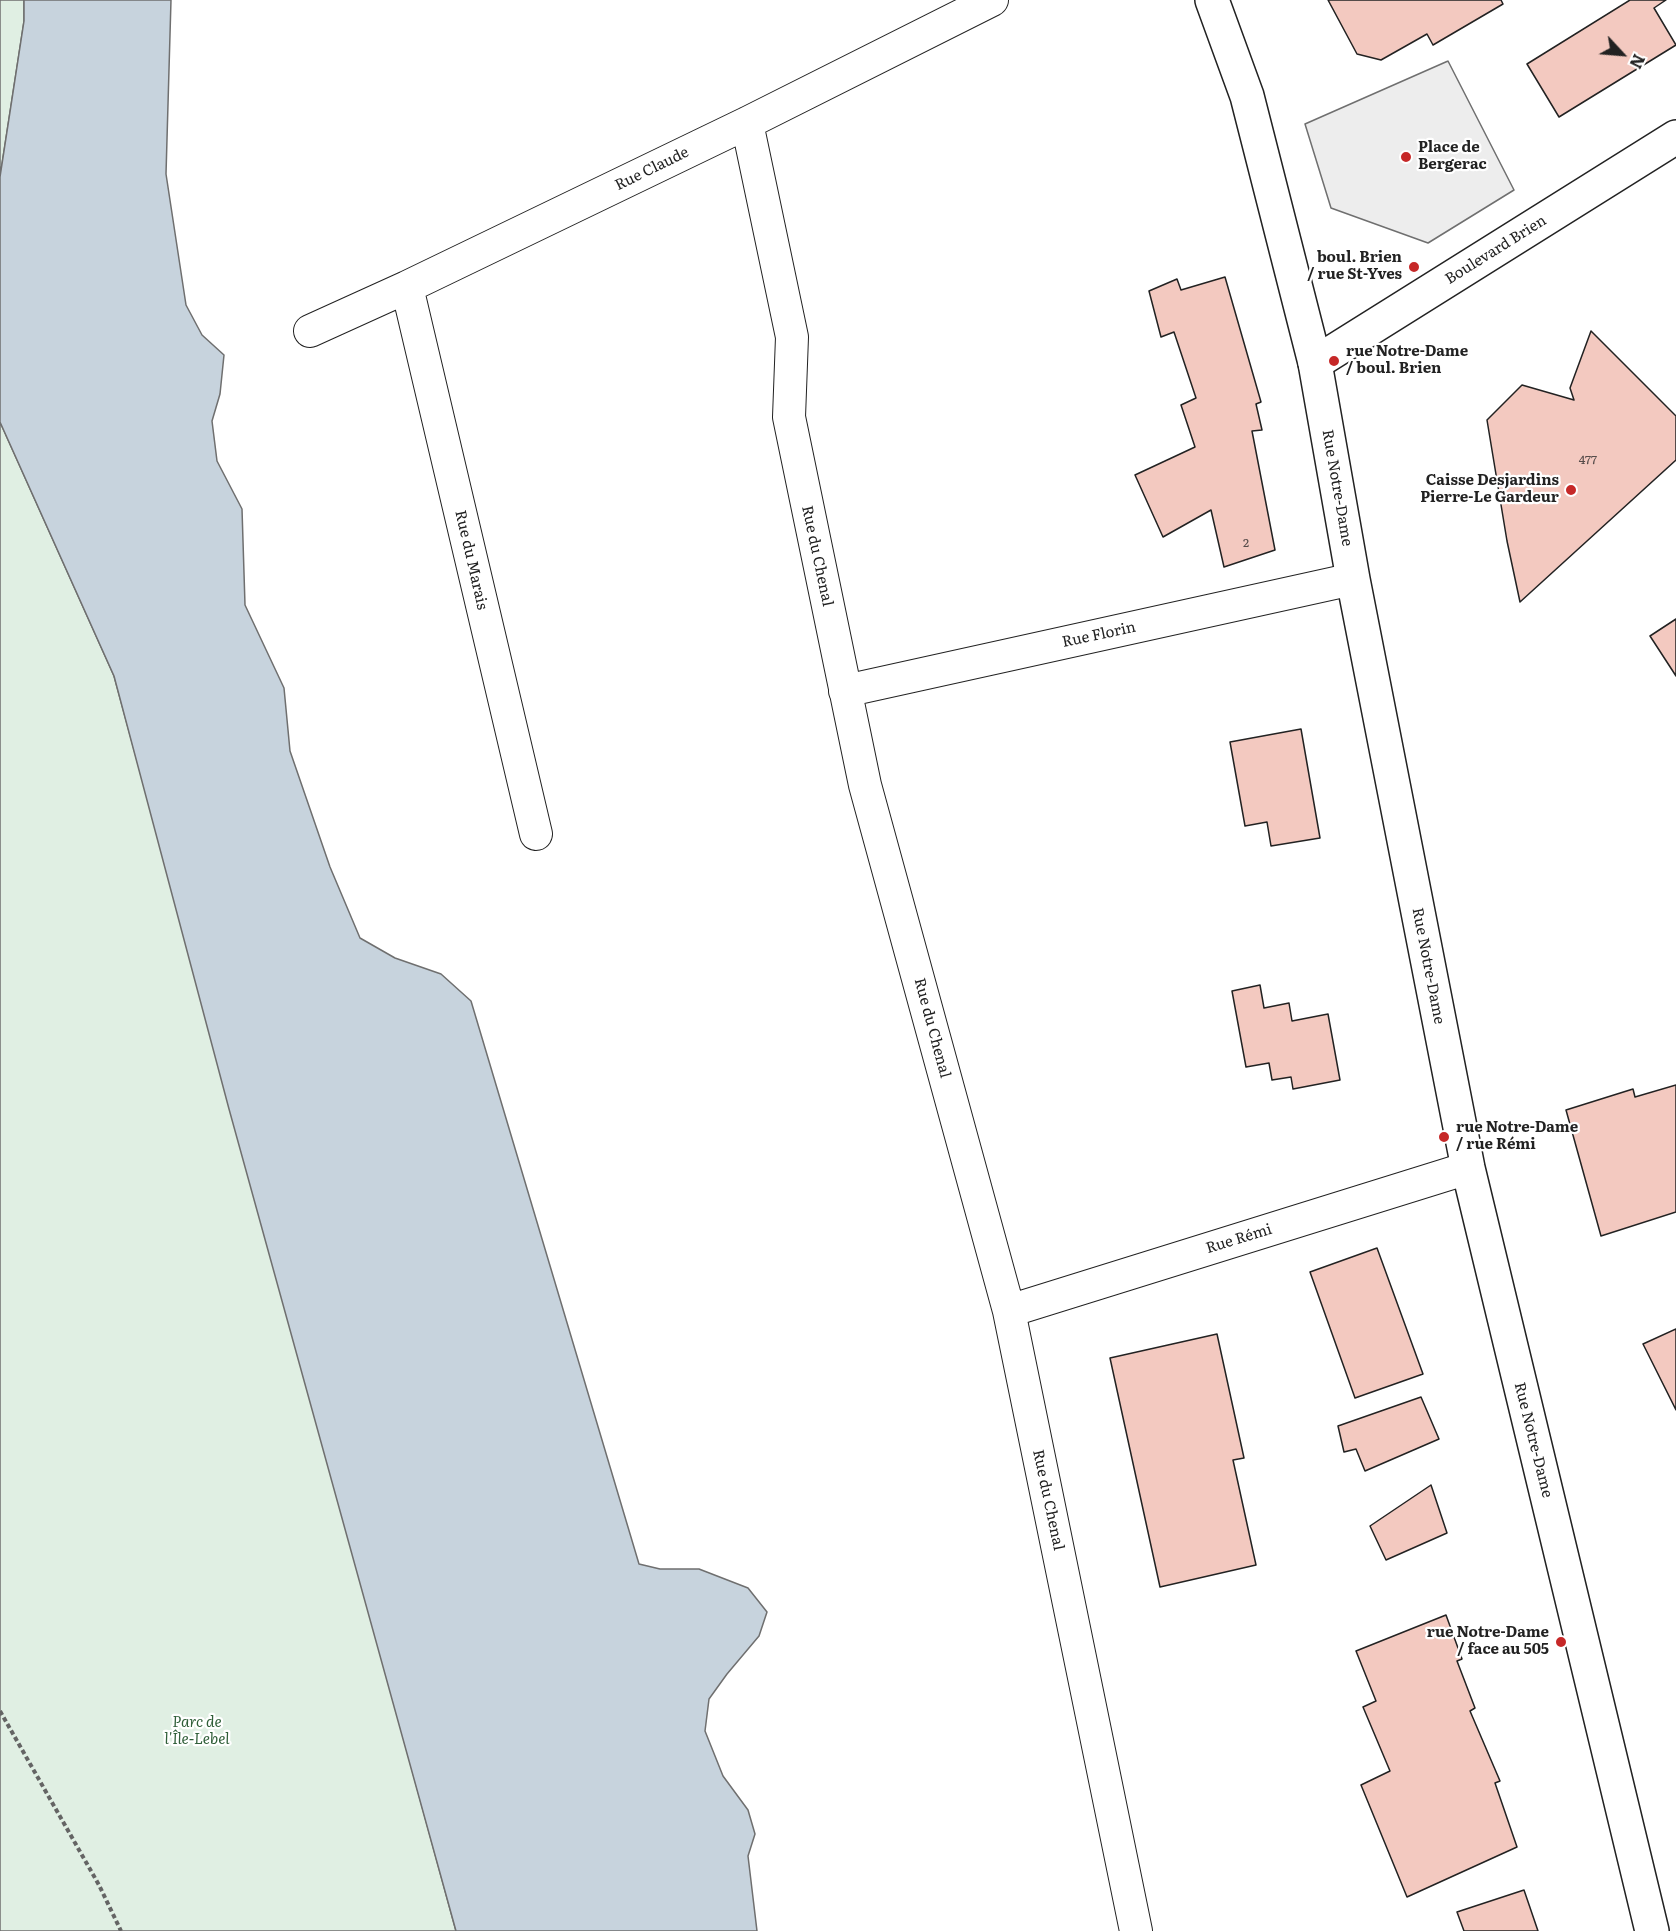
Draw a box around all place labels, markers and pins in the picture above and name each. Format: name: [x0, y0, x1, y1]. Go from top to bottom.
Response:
place label: Place de Bergerac: [1418, 139, 1487, 174]
marker: Place de Bergerac: [1399, 150, 1413, 164]
place label: boul. Brien / rue St-Yves: [1307, 249, 1402, 284]
marker: boul. Brien / rue St-Yves: [1407, 260, 1421, 274]
place label: rue Notre-Dame / boul. Brien: [1346, 343, 1468, 378]
marker: rue Notre-Dame / boul. Brien: [1327, 354, 1341, 368]
place label: Caisse Desjardins Pierre-Le Gardeur: [1420, 472, 1559, 507]
marker: Caisse Desjardins Pierre-Le Gardeur: [1564, 483, 1578, 497]
place label: rue Notre-Dame / rue Rémi: [1456, 1119, 1578, 1154]
marker: rue Notre-Dame / rue Rémi: [1437, 1130, 1451, 1144]
place label: rue Notre-Dame / face au 505: [1427, 1624, 1549, 1659]
marker: rue Notre-Dame / face au 505: [1554, 1635, 1568, 1649]

